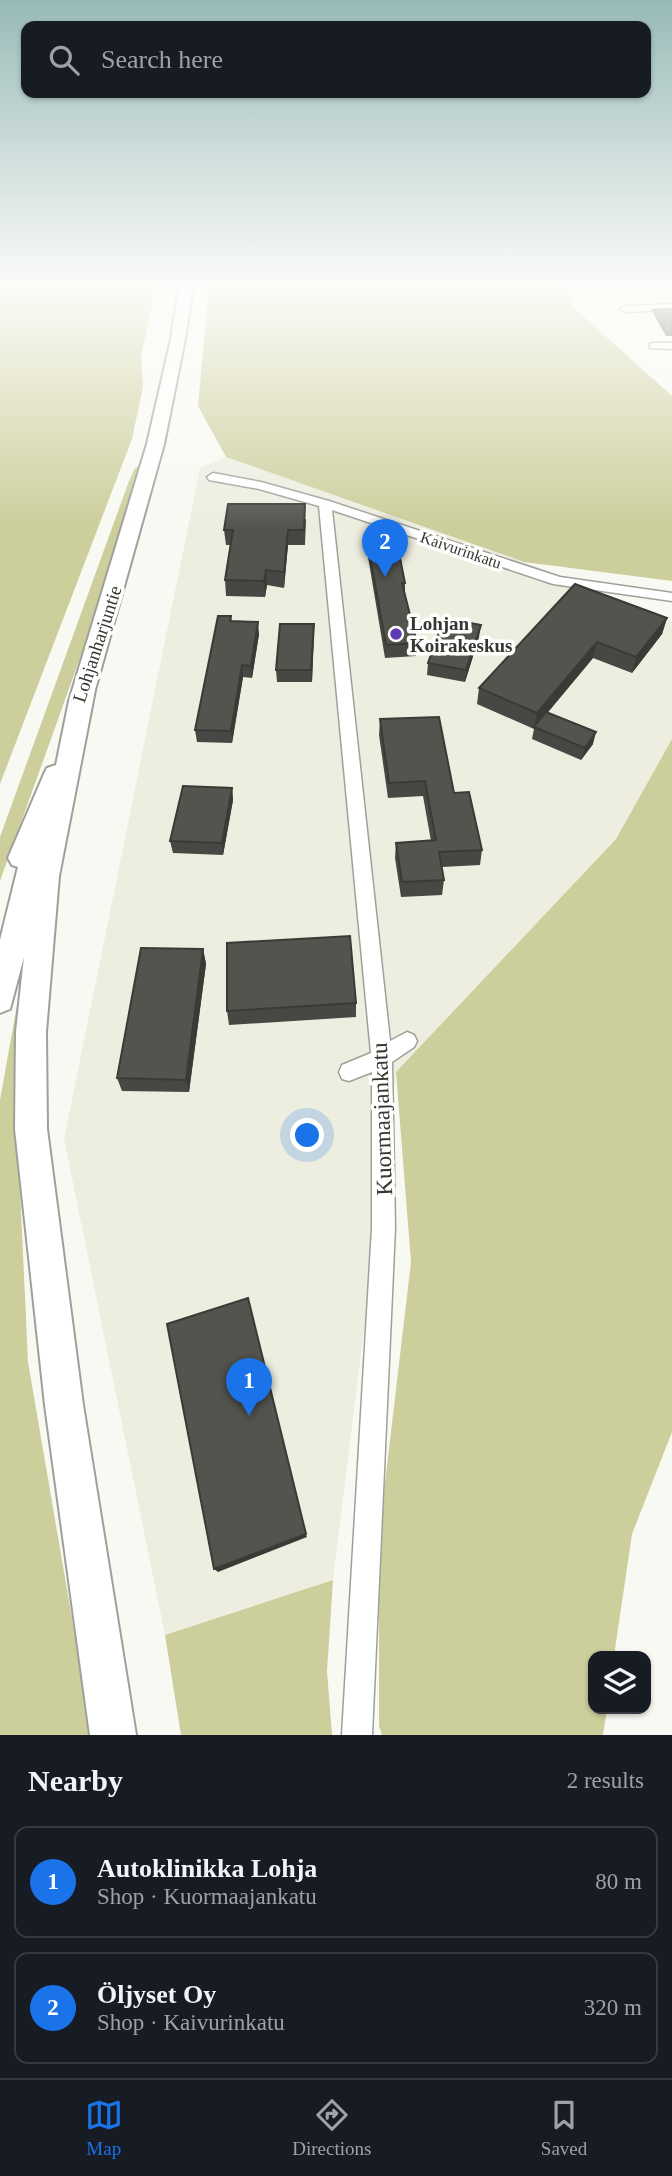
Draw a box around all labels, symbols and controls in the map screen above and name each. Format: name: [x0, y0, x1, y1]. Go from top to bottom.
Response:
search box: [21, 21, 651, 98]
icon: search: [45, 41, 83, 79]
text: Search here: [101, 45, 223, 74]
pin: 2: [362, 519, 408, 577]
street label: Kaivurinkatu: [418, 528, 504, 572]
street label: Lohjanharjuntie: [68, 583, 126, 705]
place label: Lohjan Koirakeskus: [410, 613, 512, 656]
marker: Lohjan Koirakeskus: [388, 626, 404, 642]
street label: Kuormaajankatu: [367, 1041, 397, 1196]
your location: [290, 1118, 324, 1152]
pin: 1: [226, 1358, 272, 1416]
map controls: [588, 1651, 651, 1714]
button: layers: [588, 1651, 651, 1714]
text: Nearby: [28, 1764, 123, 1797]
text: 2 results: [567, 1768, 644, 1793]
text: Autoklinikka Lohja: [97, 1854, 317, 1883]
text: 1: [47, 1869, 59, 1894]
text: 80 m: [595, 1869, 642, 1894]
text: Shop · Kuormaajankatu: [97, 1884, 317, 1909]
text: Öljyset Oy: [97, 1980, 216, 2009]
text: 2: [47, 1995, 59, 2020]
text: 320 m: [584, 1995, 642, 2020]
text: Shop · Kaivurinkatu: [97, 2010, 285, 2035]
tab: Map: [85, 2096, 123, 2160]
tab: Directions: [292, 2096, 371, 2160]
tab: Saved: [541, 2096, 587, 2160]

